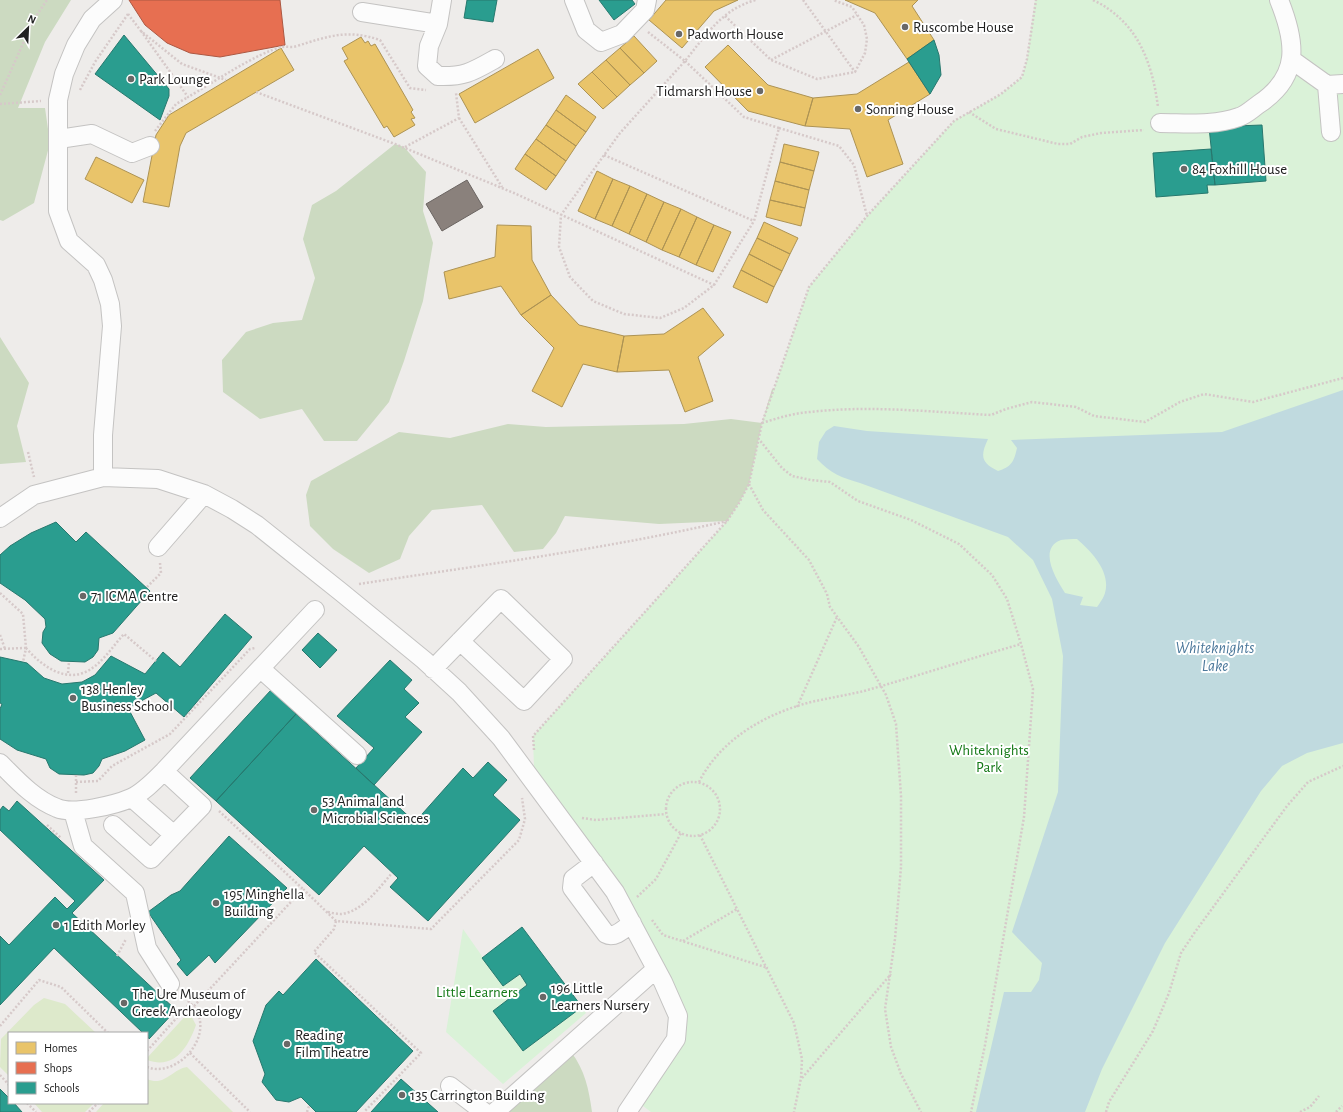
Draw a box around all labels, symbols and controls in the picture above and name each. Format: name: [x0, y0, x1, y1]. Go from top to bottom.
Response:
north arrow: [8, 8, 48, 48]
text: N: [26, 13, 38, 26]
place label: Ruscombe House: [913, 20, 1014, 35]
marker: Ruscombe House: [900, 22, 910, 32]
place label: Padworth House: [687, 27, 784, 42]
marker: Padworth House: [674, 29, 684, 39]
place label: Park Lounge: [139, 72, 210, 87]
marker: Park Lounge: [126, 74, 136, 84]
place label: Tidmarsh House: [656, 84, 752, 99]
marker: Tidmarsh House: [755, 86, 765, 96]
place label: Sonning House: [866, 102, 954, 117]
marker: Sonning House: [853, 104, 863, 114]
place label: 84 Foxhill House: [1192, 162, 1287, 177]
marker: 84 Foxhill House: [1179, 164, 1189, 174]
place label: 71 ICMA Centre: [91, 589, 178, 604]
marker: 71 ICMA Centre: [78, 591, 88, 601]
water label: Whiteknights Lake: [1176, 640, 1254, 674]
place label: 138 Henley Business School: [81, 682, 173, 714]
marker: 138 Henley Business School: [68, 693, 78, 703]
park label: Whiteknights Park: [949, 743, 1029, 775]
place label: 53 Animal and Microbial Sciences: [322, 794, 429, 826]
marker: 53 Animal and Microbial Sciences: [309, 805, 319, 815]
place label: 195 Minghella Building: [224, 887, 305, 919]
marker: 195 Minghella Building: [211, 898, 221, 908]
place label: 1 Edith Morley: [64, 918, 146, 933]
marker: 1 Edith Morley: [51, 920, 61, 930]
place label: 196 Little Learners Nursery: [551, 981, 650, 1013]
park label: Little Learners: [436, 985, 518, 1000]
place label: The Ure Museum of Greek Archaeology: [132, 987, 246, 1019]
marker: 196 Little Learners Nursery: [538, 992, 548, 1002]
marker: The Ure Museum of Greek Archaeology: [119, 998, 129, 1008]
place label: Reading Film Theatre: [295, 1028, 369, 1060]
legend: [8, 1032, 148, 1104]
marker: Reading Film Theatre: [282, 1039, 292, 1049]
text: Homes: [44, 1042, 77, 1054]
text: Shops: [44, 1062, 72, 1074]
text: Schools: [44, 1082, 79, 1094]
place label: 135 Carrington Building: [410, 1088, 545, 1103]
marker: 135 Carrington Building: [397, 1090, 407, 1100]

